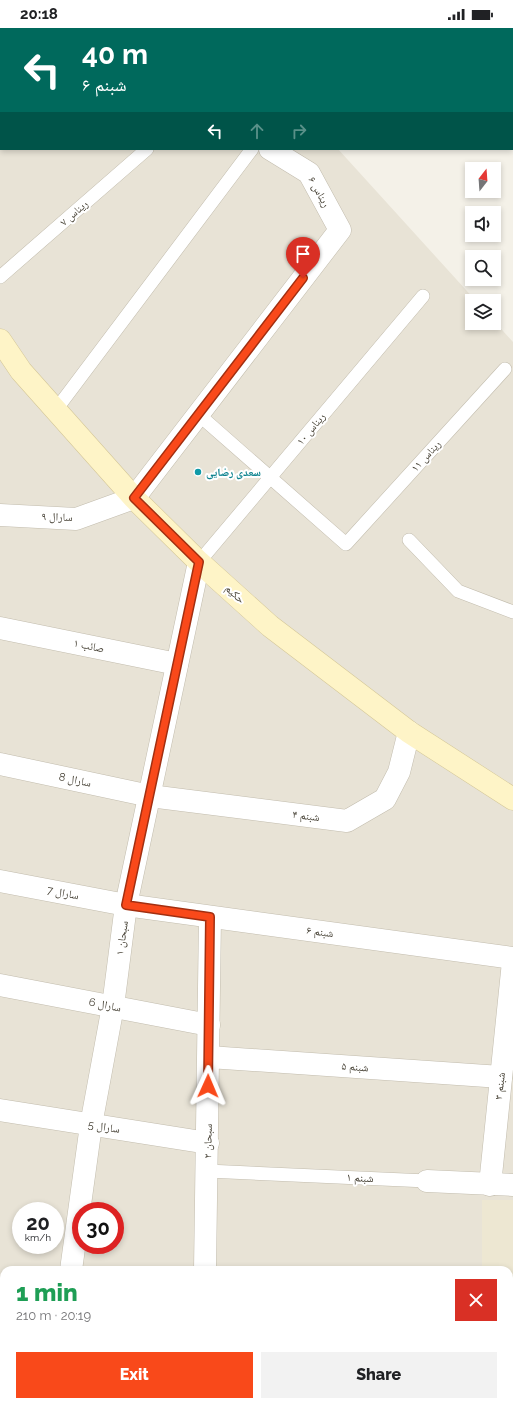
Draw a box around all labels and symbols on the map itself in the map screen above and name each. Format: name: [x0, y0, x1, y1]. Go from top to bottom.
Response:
north arrow: [465, 162, 501, 198]
street label: ریناس ۶: [305, 174, 333, 210]
street label: ریناس ۷: [57, 197, 91, 229]
pin: [286, 237, 320, 278]
street label: ریناس ۱۰: [294, 410, 328, 448]
street label: ریناس ۱۱: [409, 438, 443, 474]
place label: سعدی رضایی: [206, 466, 261, 480]
marker: سعدی رضایی: [193, 467, 203, 477]
street label: سارال ۹: [41, 510, 73, 524]
street label: حکیم: [222, 582, 247, 607]
street label: صائب ۱: [72, 636, 106, 656]
street label: سارال 8: [58, 770, 92, 790]
street label: شبنم ۴: [292, 808, 320, 825]
street label: سارال 7: [46, 884, 80, 902]
street label: سبحان ۱: [113, 920, 131, 956]
street label: شبنم ۶: [305, 924, 334, 941]
street label: سارال 6: [88, 995, 122, 1015]
street label: شبنم ۵: [341, 1060, 369, 1075]
position arrow: [187, 1065, 229, 1107]
street label: شبنم ۳: [492, 1072, 509, 1100]
street label: سارال 5: [87, 1118, 121, 1136]
street label: سبحان ۲: [201, 1124, 215, 1158]
street label: شبنم ۱: [346, 1171, 374, 1186]
speed limit sign: 30: [72, 1202, 124, 1254]

